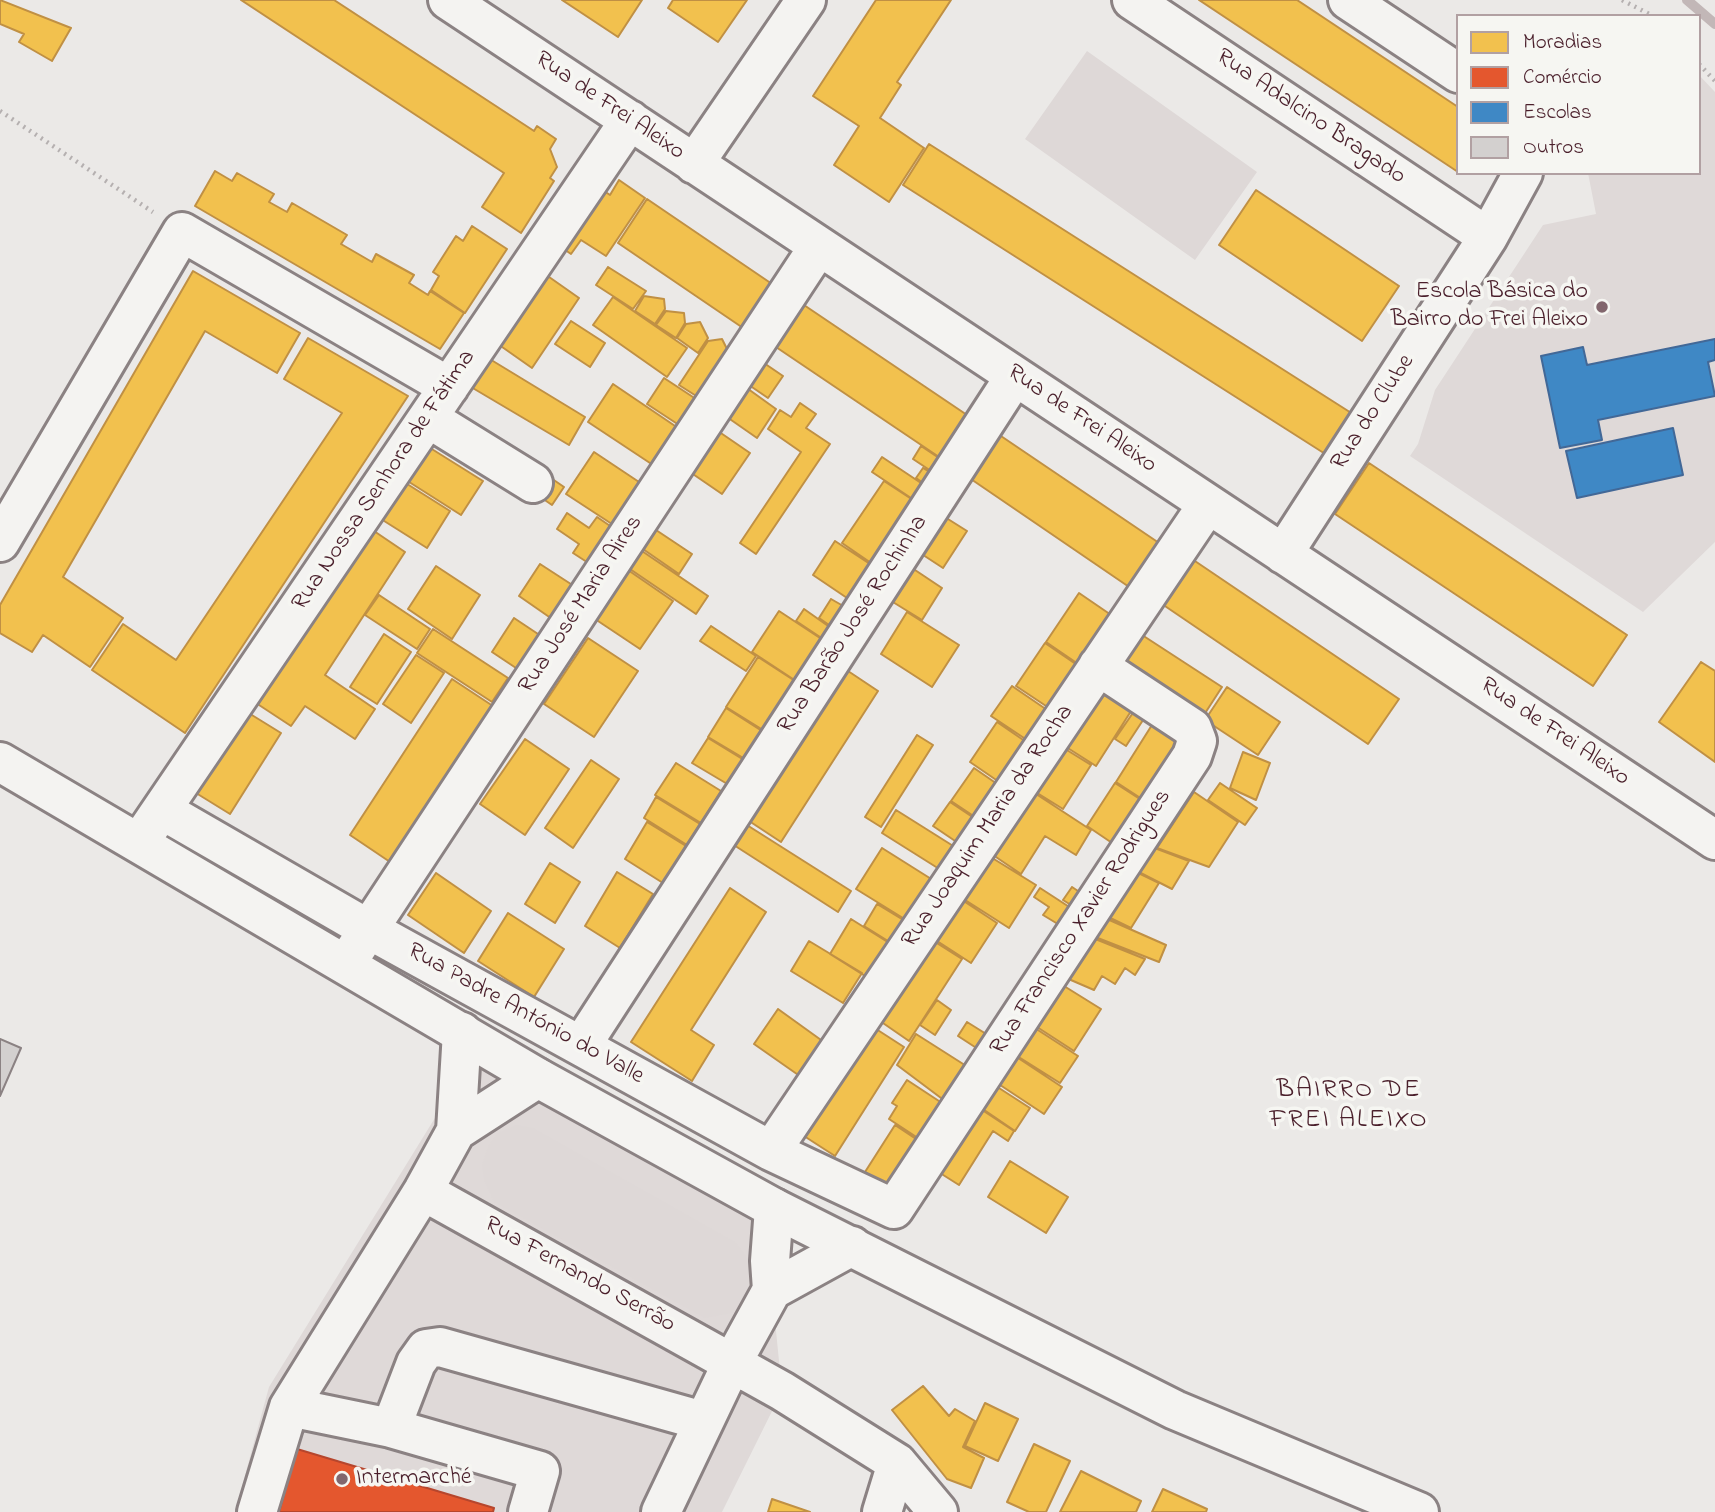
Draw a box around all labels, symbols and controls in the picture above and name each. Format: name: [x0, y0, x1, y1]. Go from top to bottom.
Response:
legend: [1456, 14, 1701, 175]
text: Moradias: [1523, 28, 1602, 58]
street label: Rua Adalcino Bragado: [1210, 44, 1410, 192]
street label: Rua de Frei Aleixo: [529, 46, 689, 168]
text: Comércio: [1523, 63, 1602, 93]
text: Escolas: [1523, 98, 1592, 128]
text: Outros: [1523, 133, 1584, 163]
place label: Escola Básica do Bairro do Frei Aleixo: [1391, 279, 1588, 335]
marker: Escola Básica do Bairro do Frei Aleixo: [1594, 299, 1610, 315]
street label: Rua Nossa Senhora de Fátima: [287, 345, 483, 617]
street label: Rua do Clube: [1326, 350, 1422, 476]
street label: Rua de Frei Aleixo: [1001, 359, 1161, 481]
street label: Rua José Maria Aires: [514, 510, 650, 700]
street label: Rua Barão José Rochinha: [773, 510, 935, 740]
street label: Rua de Frei Aleixo: [1474, 672, 1634, 794]
street label: Rua Joaquim Maria da Rocha: [897, 700, 1081, 954]
street label: Rua Francisco Xavier Rodrigues: [985, 785, 1179, 1061]
street label: Rua Padre António do Valle: [402, 938, 648, 1092]
district label: BAIRRO DE FREI ALEIXO: [1271, 1076, 1427, 1138]
street label: Rua Fernando Serrão: [478, 1212, 680, 1340]
place label: Intermarché: [356, 1465, 472, 1493]
marker: Intermarché: [334, 1471, 350, 1487]

